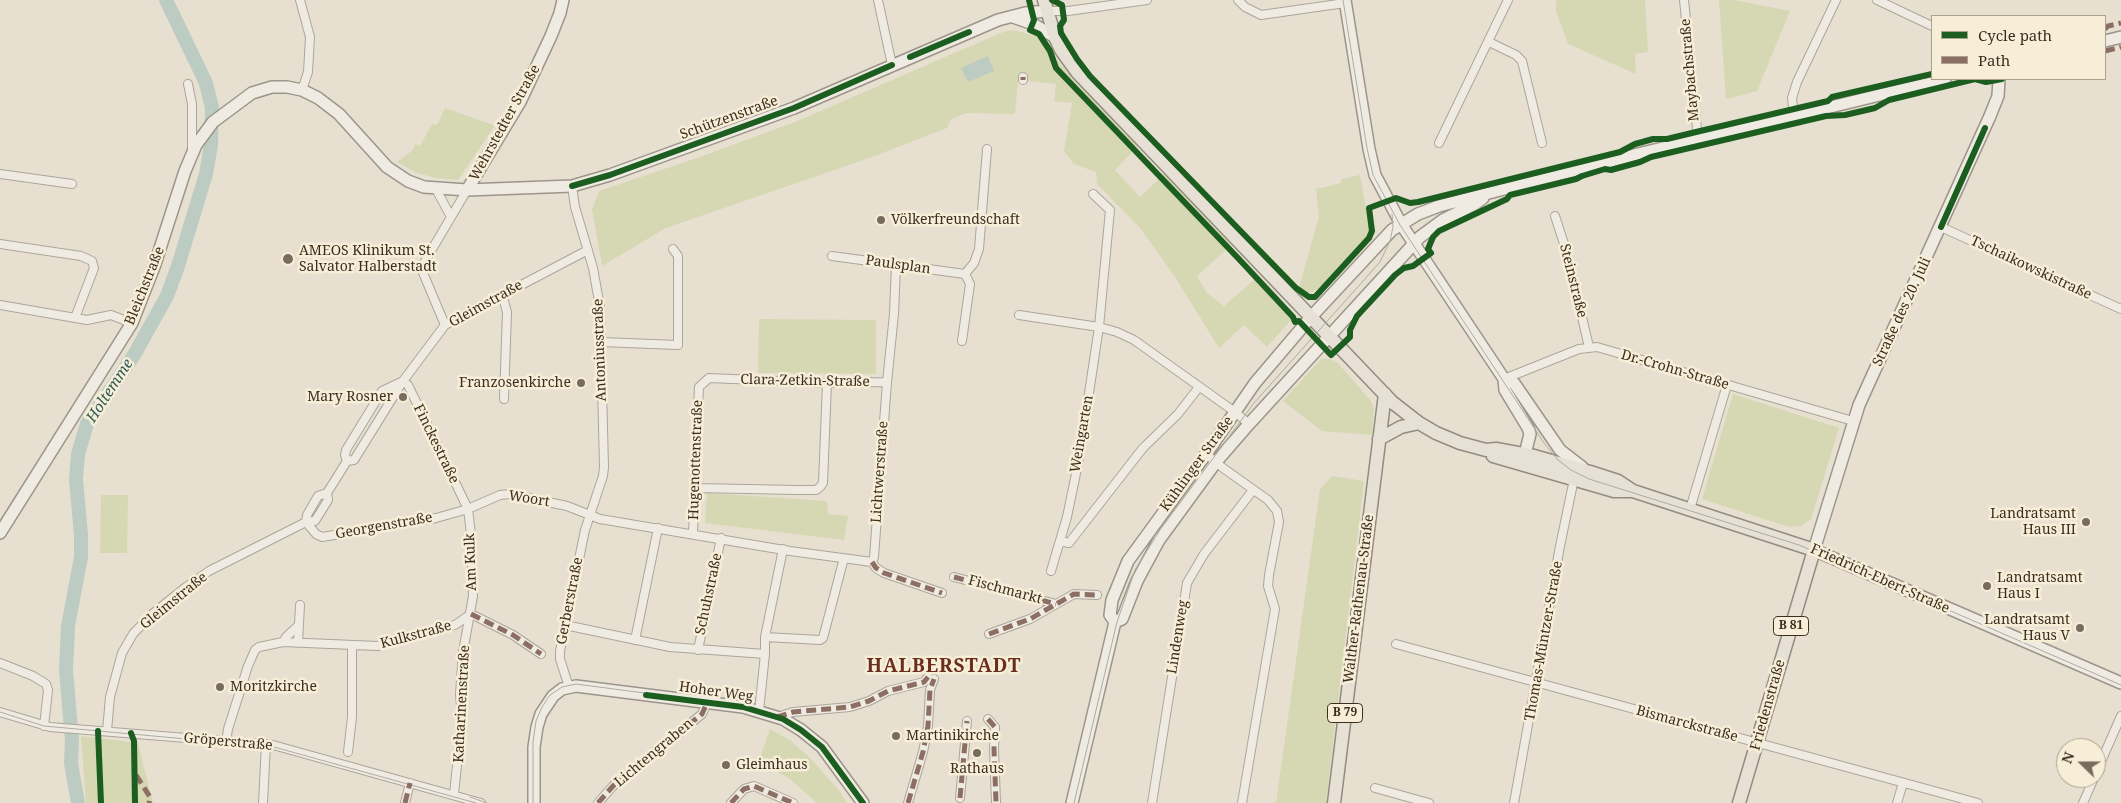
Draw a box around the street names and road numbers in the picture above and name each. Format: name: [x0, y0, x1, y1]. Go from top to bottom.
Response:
street label: Maybachstraße: [1677, 18, 1703, 122]
street label: Wehrstedter Straße: [466, 62, 544, 184]
street label: Schützenstraße: [678, 93, 780, 143]
street label: Tschaikowskistraße: [1968, 232, 2094, 304]
street label: Steinstraße: [1556, 242, 1590, 320]
street label: Bleichstraße: [122, 244, 168, 328]
street label: Paulsplan: [864, 252, 932, 278]
street label: Straße des 20. Juli: [1869, 255, 1935, 369]
street label: Gleimstraße: [446, 277, 526, 331]
street label: Antoniusstraße: [590, 298, 610, 402]
street label: Dr.-Crohn-Straße: [1619, 347, 1731, 393]
street label: Clara-Zetkin-Straße: [740, 371, 870, 391]
street label: Weingarten: [1067, 394, 1097, 474]
street label: Hugenottenstraße: [686, 400, 706, 520]
street label: Finckestraße: [410, 402, 462, 486]
street label: Kühlinger Straße: [1157, 413, 1237, 515]
street label: Lichtwerstraße: [868, 421, 892, 523]
street label: Woort: [507, 487, 551, 511]
street label: Georgenstraße: [334, 509, 434, 543]
street label: Walther-Rathenau-Straße: [1340, 514, 1378, 684]
street label: Am Kulk: [462, 533, 480, 591]
street label: Friedrich-Ebert-Straße: [1808, 541, 1952, 617]
street label: Schuhstraße: [692, 552, 726, 636]
street label: Gerberstraße: [553, 556, 587, 646]
street label: Thomas-Müntzer-Straße: [1522, 560, 1566, 722]
street label: Gleimstraße: [137, 569, 211, 633]
street label: Fischmarkt: [966, 572, 1044, 608]
street label: Lindenweg: [1164, 599, 1192, 675]
road number: B 81: [1774, 616, 1808, 636]
street label: Kulkstraße: [379, 617, 453, 653]
street label: Katharinenstraße: [451, 645, 473, 763]
street label: Friedenstraße: [1747, 658, 1789, 752]
street label: Hoher Weg: [678, 678, 754, 706]
street label: Bismarckstraße: [1634, 702, 1740, 746]
road number: B 79: [1328, 704, 1362, 722]
street label: Lichtengraben: [611, 715, 697, 791]
street label: Gröperstraße: [183, 730, 273, 754]

